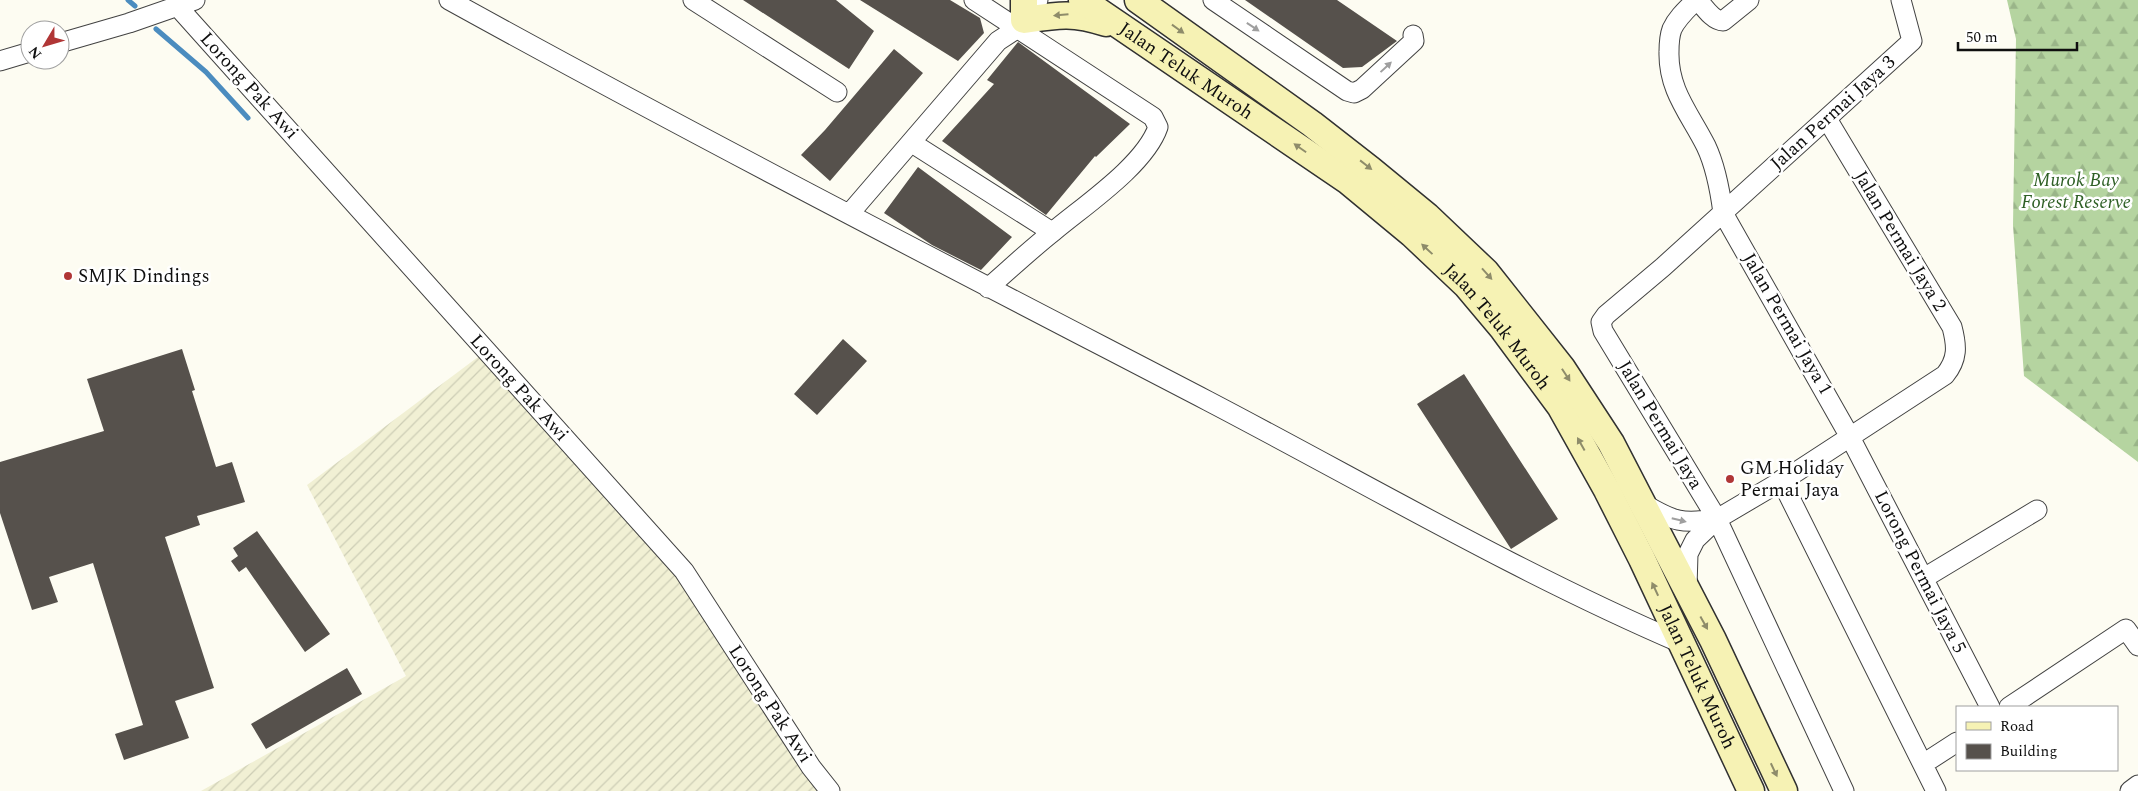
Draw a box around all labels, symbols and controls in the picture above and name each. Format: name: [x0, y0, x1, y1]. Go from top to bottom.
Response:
one-way arrow: [1053, 12, 1069, 20]
street label: Jalan Teluk Muroh: [1113, 15, 1259, 127]
north arrow: [20, 20, 70, 70]
scale bar: [1958, 20, 2077, 52]
one-way arrow: [1246, 22, 1260, 32]
one-way arrow: [1171, 24, 1185, 34]
street label: Lorong Pak Awi: [193, 26, 305, 146]
text: 50 m: [1966, 26, 1998, 49]
text: N: [23, 42, 47, 64]
street label: Jalan Permai Jaya 3: [1764, 48, 1903, 177]
one-way arrow: [1380, 61, 1392, 73]
one-way arrow: [1293, 143, 1307, 153]
one-way arrow: [1359, 160, 1372, 171]
street label: Jalan Permai Jaya 2: [1846, 165, 1954, 317]
park label: Murok Bay Forest Reserve: [2021, 166, 2131, 217]
one-way arrow: [1422, 243, 1434, 255]
street label: Jalan Permai Jaya 1: [1734, 247, 1840, 401]
street label: Jalan Teluk Muroh: [1437, 256, 1558, 396]
place label: SMJK Dindings: [78, 262, 210, 291]
one-way arrow: [1481, 267, 1492, 280]
marker: SMJK Dindings: [62, 270, 74, 282]
street label: Lorong Pak Awi: [463, 328, 575, 448]
street label: Jalan Permai Jaya: [1610, 355, 1710, 496]
one-way arrow: [1562, 368, 1571, 381]
one-way arrow: [1577, 437, 1586, 451]
place label: GM Holiday Permai Jaya: [1740, 454, 1845, 505]
marker: GM Holiday Permai Jaya: [1724, 473, 1736, 485]
street label: Lorong Permai Jaya 5: [1866, 485, 1974, 659]
one-way arrow: [1671, 516, 1686, 524]
one-way arrow: [1651, 582, 1659, 596]
street label: Jalan Teluk Muroh: [1651, 599, 1744, 754]
one-way arrow: [1700, 617, 1709, 630]
street label: Lorong Pak Awi: [721, 639, 819, 769]
legend: [1956, 706, 2118, 771]
text: Road: [2000, 715, 2034, 738]
text: Building: [2000, 740, 2057, 763]
one-way arrow: [1771, 763, 1779, 777]

